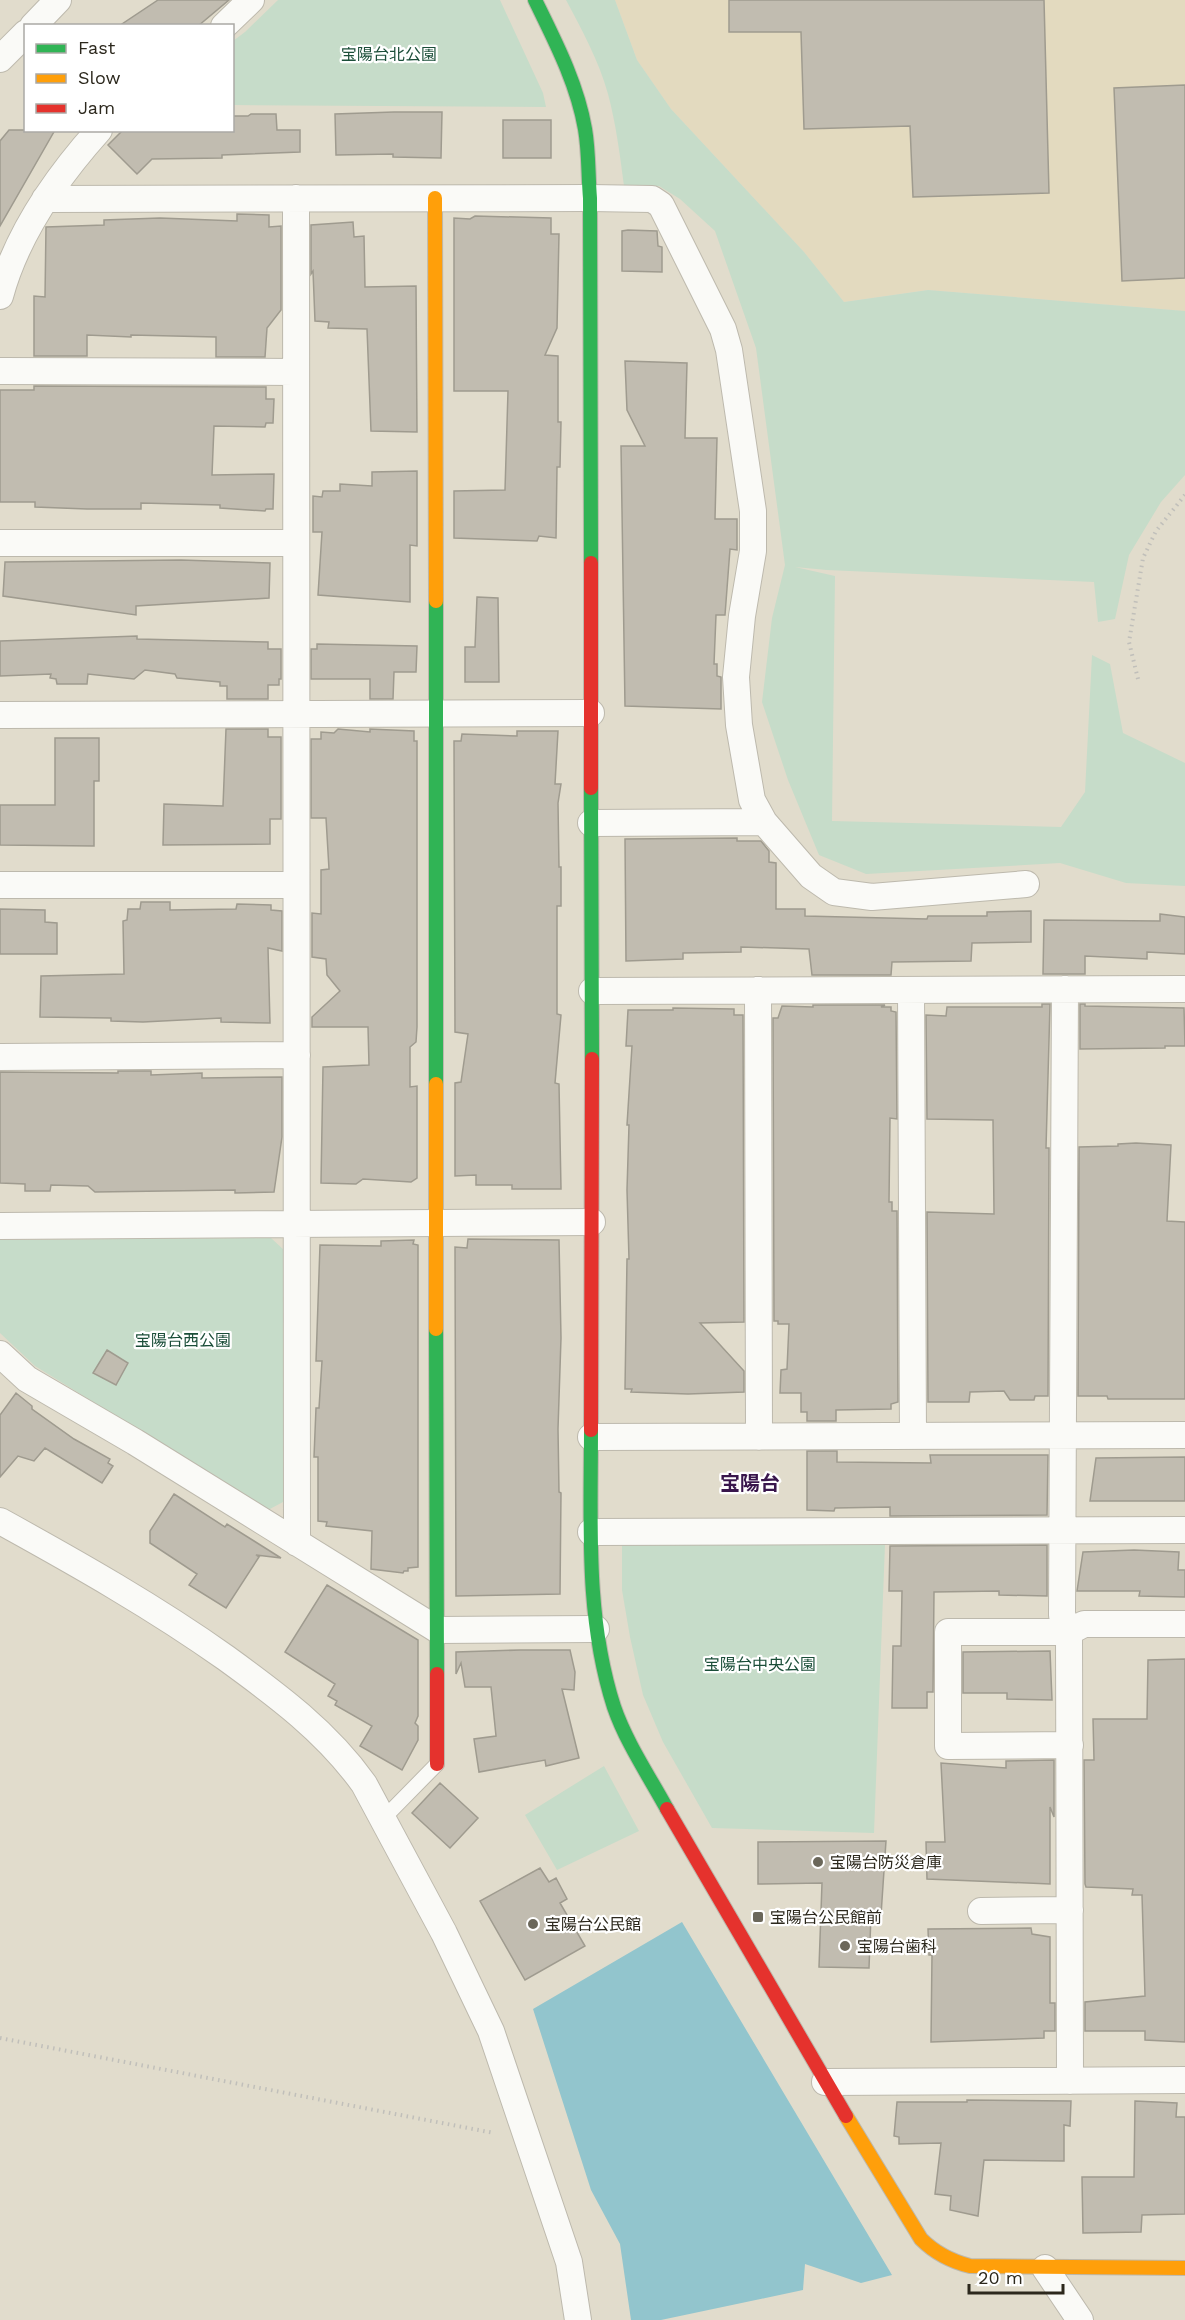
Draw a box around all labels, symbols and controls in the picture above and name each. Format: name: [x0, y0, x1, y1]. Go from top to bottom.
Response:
legend: [24, 24, 234, 132]
text: Fast: [78, 37, 116, 58]
park label: 宝陽台北公園: [341, 45, 437, 64]
text: Slow: [78, 67, 121, 88]
text: Jam: [78, 97, 115, 118]
park label: 宝陽台西公園: [135, 1331, 231, 1350]
district label: 宝陽台: [720, 1471, 780, 1495]
park label: 宝陽台中央公園: [704, 1655, 816, 1674]
place label: 宝陽台防災倉庫: [830, 1853, 942, 1872]
marker: 宝陽台防災倉庫: [811, 1855, 825, 1869]
place label: 宝陽台公民館前: [770, 1908, 882, 1927]
marker: 宝陽台公民館前: [751, 1910, 765, 1924]
place label: 宝陽台公民館: [545, 1915, 641, 1934]
marker: 宝陽台公民館: [526, 1917, 540, 1931]
place label: 宝陽台歯科: [857, 1937, 937, 1956]
marker: 宝陽台歯科: [838, 1939, 852, 1953]
scale bar: [969, 2257, 1064, 2295]
text: 20 m: [978, 2267, 1023, 2288]

